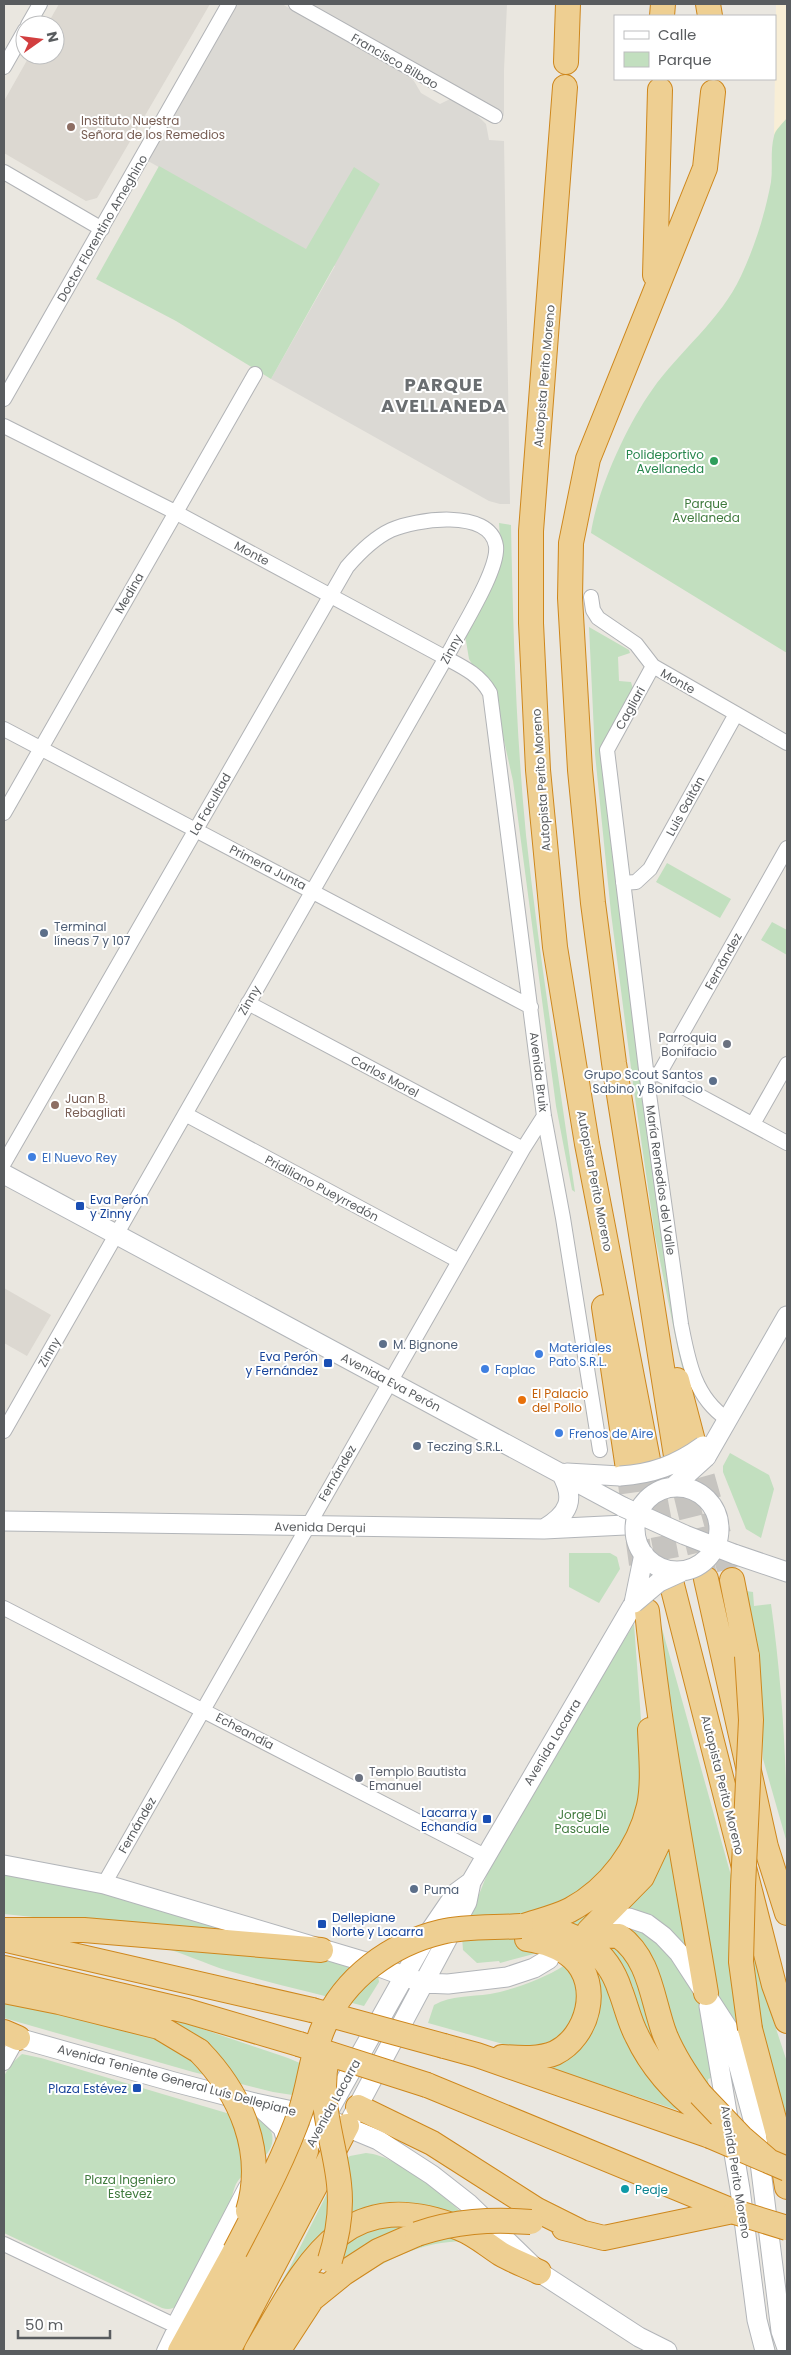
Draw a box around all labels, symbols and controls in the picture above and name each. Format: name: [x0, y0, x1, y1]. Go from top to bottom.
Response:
north arrow: [15, 15, 65, 65]
legend: [614, 15, 776, 80]
text: Calle: [658, 24, 696, 45]
text: N: [42, 29, 64, 44]
street label: Francisco Bilbao: [348, 29, 442, 93]
text: Parque: [658, 49, 711, 70]
place label: Instituto Nuestra Señora de los Remedios: [81, 112, 225, 143]
marker: Instituto Nuestra Señora de los Remedios: [65, 121, 77, 133]
street label: Doctor Florentino Ameghino: [53, 151, 151, 305]
street label: Autopista Perito Moreno: [529, 304, 559, 448]
district label: PARQUE AVELLANEDA: [381, 372, 507, 418]
place label: Polideportivo Avellaneda: [626, 446, 704, 477]
marker: Polideportivo Avellaneda: [708, 455, 720, 467]
park label: Parque Avellaneda: [672, 495, 740, 526]
street label: Monte: [231, 537, 273, 569]
street label: Medina: [110, 569, 148, 617]
street label: Zinny: [436, 631, 466, 667]
street label: Monte: [658, 664, 698, 698]
street label: Cagliari: [611, 683, 649, 733]
street label: Autopista Perito Moreno: [528, 708, 554, 852]
street label: La Facultad: [185, 770, 235, 838]
street label: Luis Gaitán: [662, 773, 708, 839]
street label: Primera Junta: [227, 840, 309, 894]
place label: Terminal líneas 7 y 107: [54, 918, 131, 949]
marker: Terminal líneas 7 y 107: [38, 927, 50, 939]
street label: Fernández: [700, 930, 746, 992]
street label: Zinny: [234, 982, 264, 1018]
place label: Parroquia Bonifacio: [658, 1029, 717, 1060]
street label: Avenida Bruix: [526, 1031, 552, 1113]
marker: Parroquia Bonifacio: [721, 1038, 733, 1050]
street label: Carlos Morel: [348, 1051, 422, 1101]
place label: Grupo Scout Santos Sabino y Bonifacio: [584, 1066, 703, 1097]
marker: Grupo Scout Santos Sabino y Bonifacio: [707, 1075, 719, 1087]
place label: Juan B. Rebagliati: [65, 1090, 125, 1121]
marker: Juan B. Rebagliati: [49, 1099, 61, 1111]
street label: María Remedios del Valle: [642, 1104, 680, 1256]
street label: Autopista Perito Moreno: [573, 1109, 617, 1253]
place label: El Nuevo Rey: [42, 1149, 117, 1166]
marker: El Nuevo Rey: [26, 1151, 38, 1163]
street label: Pridiliano Pueyrredón: [262, 1151, 382, 1225]
place label: Eva Perón y Zinny: [90, 1191, 148, 1222]
marker: Eva Perón y Zinny: [74, 1200, 86, 1212]
street label: Zinny: [34, 1334, 64, 1370]
place label: M. Bignone: [393, 1336, 458, 1353]
marker: M. Bignone: [377, 1338, 389, 1350]
place label: Materiales Pato S.R.L.: [549, 1339, 611, 1370]
place label: Eva Perón y Fernández: [246, 1348, 318, 1379]
street label: Avenida Eva Perón: [338, 1348, 444, 1416]
marker: Materiales Pato S.R.L.: [533, 1348, 545, 1360]
marker: Eva Perón y Fernández: [322, 1357, 334, 1369]
place label: Faplac: [495, 1361, 536, 1378]
marker: Faplac: [479, 1363, 491, 1375]
place label: El Palacio del Pollo: [532, 1385, 589, 1416]
marker: El Palacio del Pollo: [516, 1394, 528, 1406]
place label: Frenos de Aire: [569, 1425, 654, 1442]
marker: Frenos de Aire: [553, 1427, 565, 1439]
place label: Teczing S.R.L.: [427, 1438, 503, 1455]
marker: Teczing S.R.L.: [411, 1440, 423, 1452]
street label: Fernández: [314, 1442, 360, 1504]
street label: Avenida Derqui: [274, 1518, 366, 1536]
street label: Avenida Lacarra: [519, 1696, 585, 1788]
street label: Echeandía: [213, 1709, 277, 1753]
street label: Autopista Perito Moreno: [697, 1713, 749, 1857]
place label: Templo Bautista Emanuel: [369, 1763, 466, 1794]
marker: Templo Bautista Emanuel: [353, 1772, 365, 1784]
street label: Fernández: [114, 1794, 160, 1856]
place label: Lacarra y Echandía: [421, 1804, 477, 1835]
park label: Jorge Di Pascuale: [555, 1806, 609, 1837]
marker: Lacarra y Echandía: [481, 1813, 493, 1825]
place label: Puma: [424, 1881, 459, 1898]
marker: Puma: [408, 1883, 420, 1895]
place label: Dellepiane Norte y Lacarra: [332, 1909, 423, 1940]
marker: Dellepiane Norte y Lacarra: [316, 1918, 328, 1930]
street label: Avenida Teniente General Luís Dellepiane: [56, 2040, 298, 2120]
street label: Avenida Lacarra: [302, 2056, 364, 2150]
place label: Plaza Estévez: [48, 2080, 127, 2097]
marker: Plaza Estévez: [131, 2082, 143, 2094]
street label: Avenida Perito Moreno: [717, 2104, 755, 2240]
park label: Plaza Ingeniero Estevez: [84, 2171, 176, 2202]
place label: Peaje: [635, 2181, 668, 2198]
marker: Peaje: [619, 2183, 631, 2195]
scale bar: [18, 2308, 110, 2340]
text: 50 m: [25, 2314, 63, 2335]

